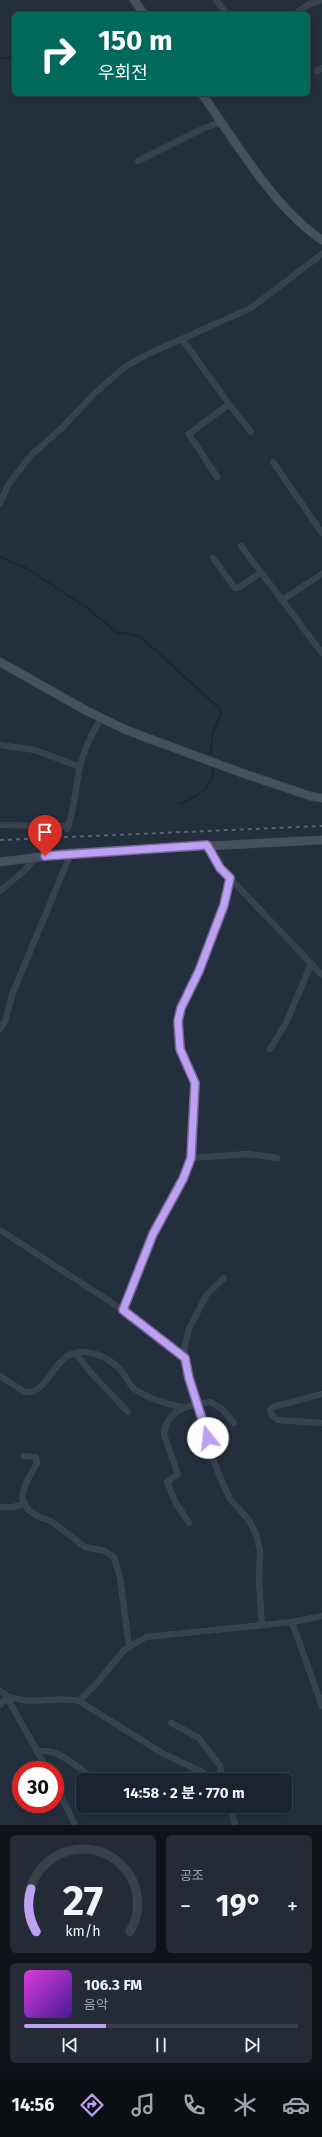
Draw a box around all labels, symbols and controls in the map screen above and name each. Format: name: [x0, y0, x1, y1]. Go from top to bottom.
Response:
text: 150 m: [98, 24, 173, 57]
icon: right: [32, 28, 84, 80]
text: 우회전: [98, 62, 148, 84]
pin: [28, 815, 62, 856]
icon: arrive: [34, 821, 56, 843]
position arrow: [187, 1417, 229, 1459]
speed limit sign: 30: [12, 1761, 64, 1813]
text: 14:58 · 2 분 · 770 m: [123, 1784, 245, 1802]
text: 공조: [180, 1868, 204, 1883]
text: 27: [63, 1876, 103, 1926]
text: 19°: [216, 1888, 262, 1924]
text: −: [180, 1893, 191, 1920]
text: +: [287, 1893, 298, 1920]
text: km/h: [65, 1923, 101, 1940]
text: 106.3 FM: [84, 1976, 142, 1994]
text: 음악: [84, 1997, 108, 2012]
icon: previous: [59, 2034, 81, 2056]
icon: pause: [150, 2034, 172, 2056]
icon: next: [241, 2034, 263, 2056]
icon: directions: [78, 2091, 106, 2119]
icon: music: [129, 2091, 157, 2119]
icon: phone: [180, 2091, 208, 2119]
icon: climate: [231, 2091, 259, 2119]
icon: car: [282, 2091, 310, 2119]
text: 14:56: [12, 2094, 54, 2116]

